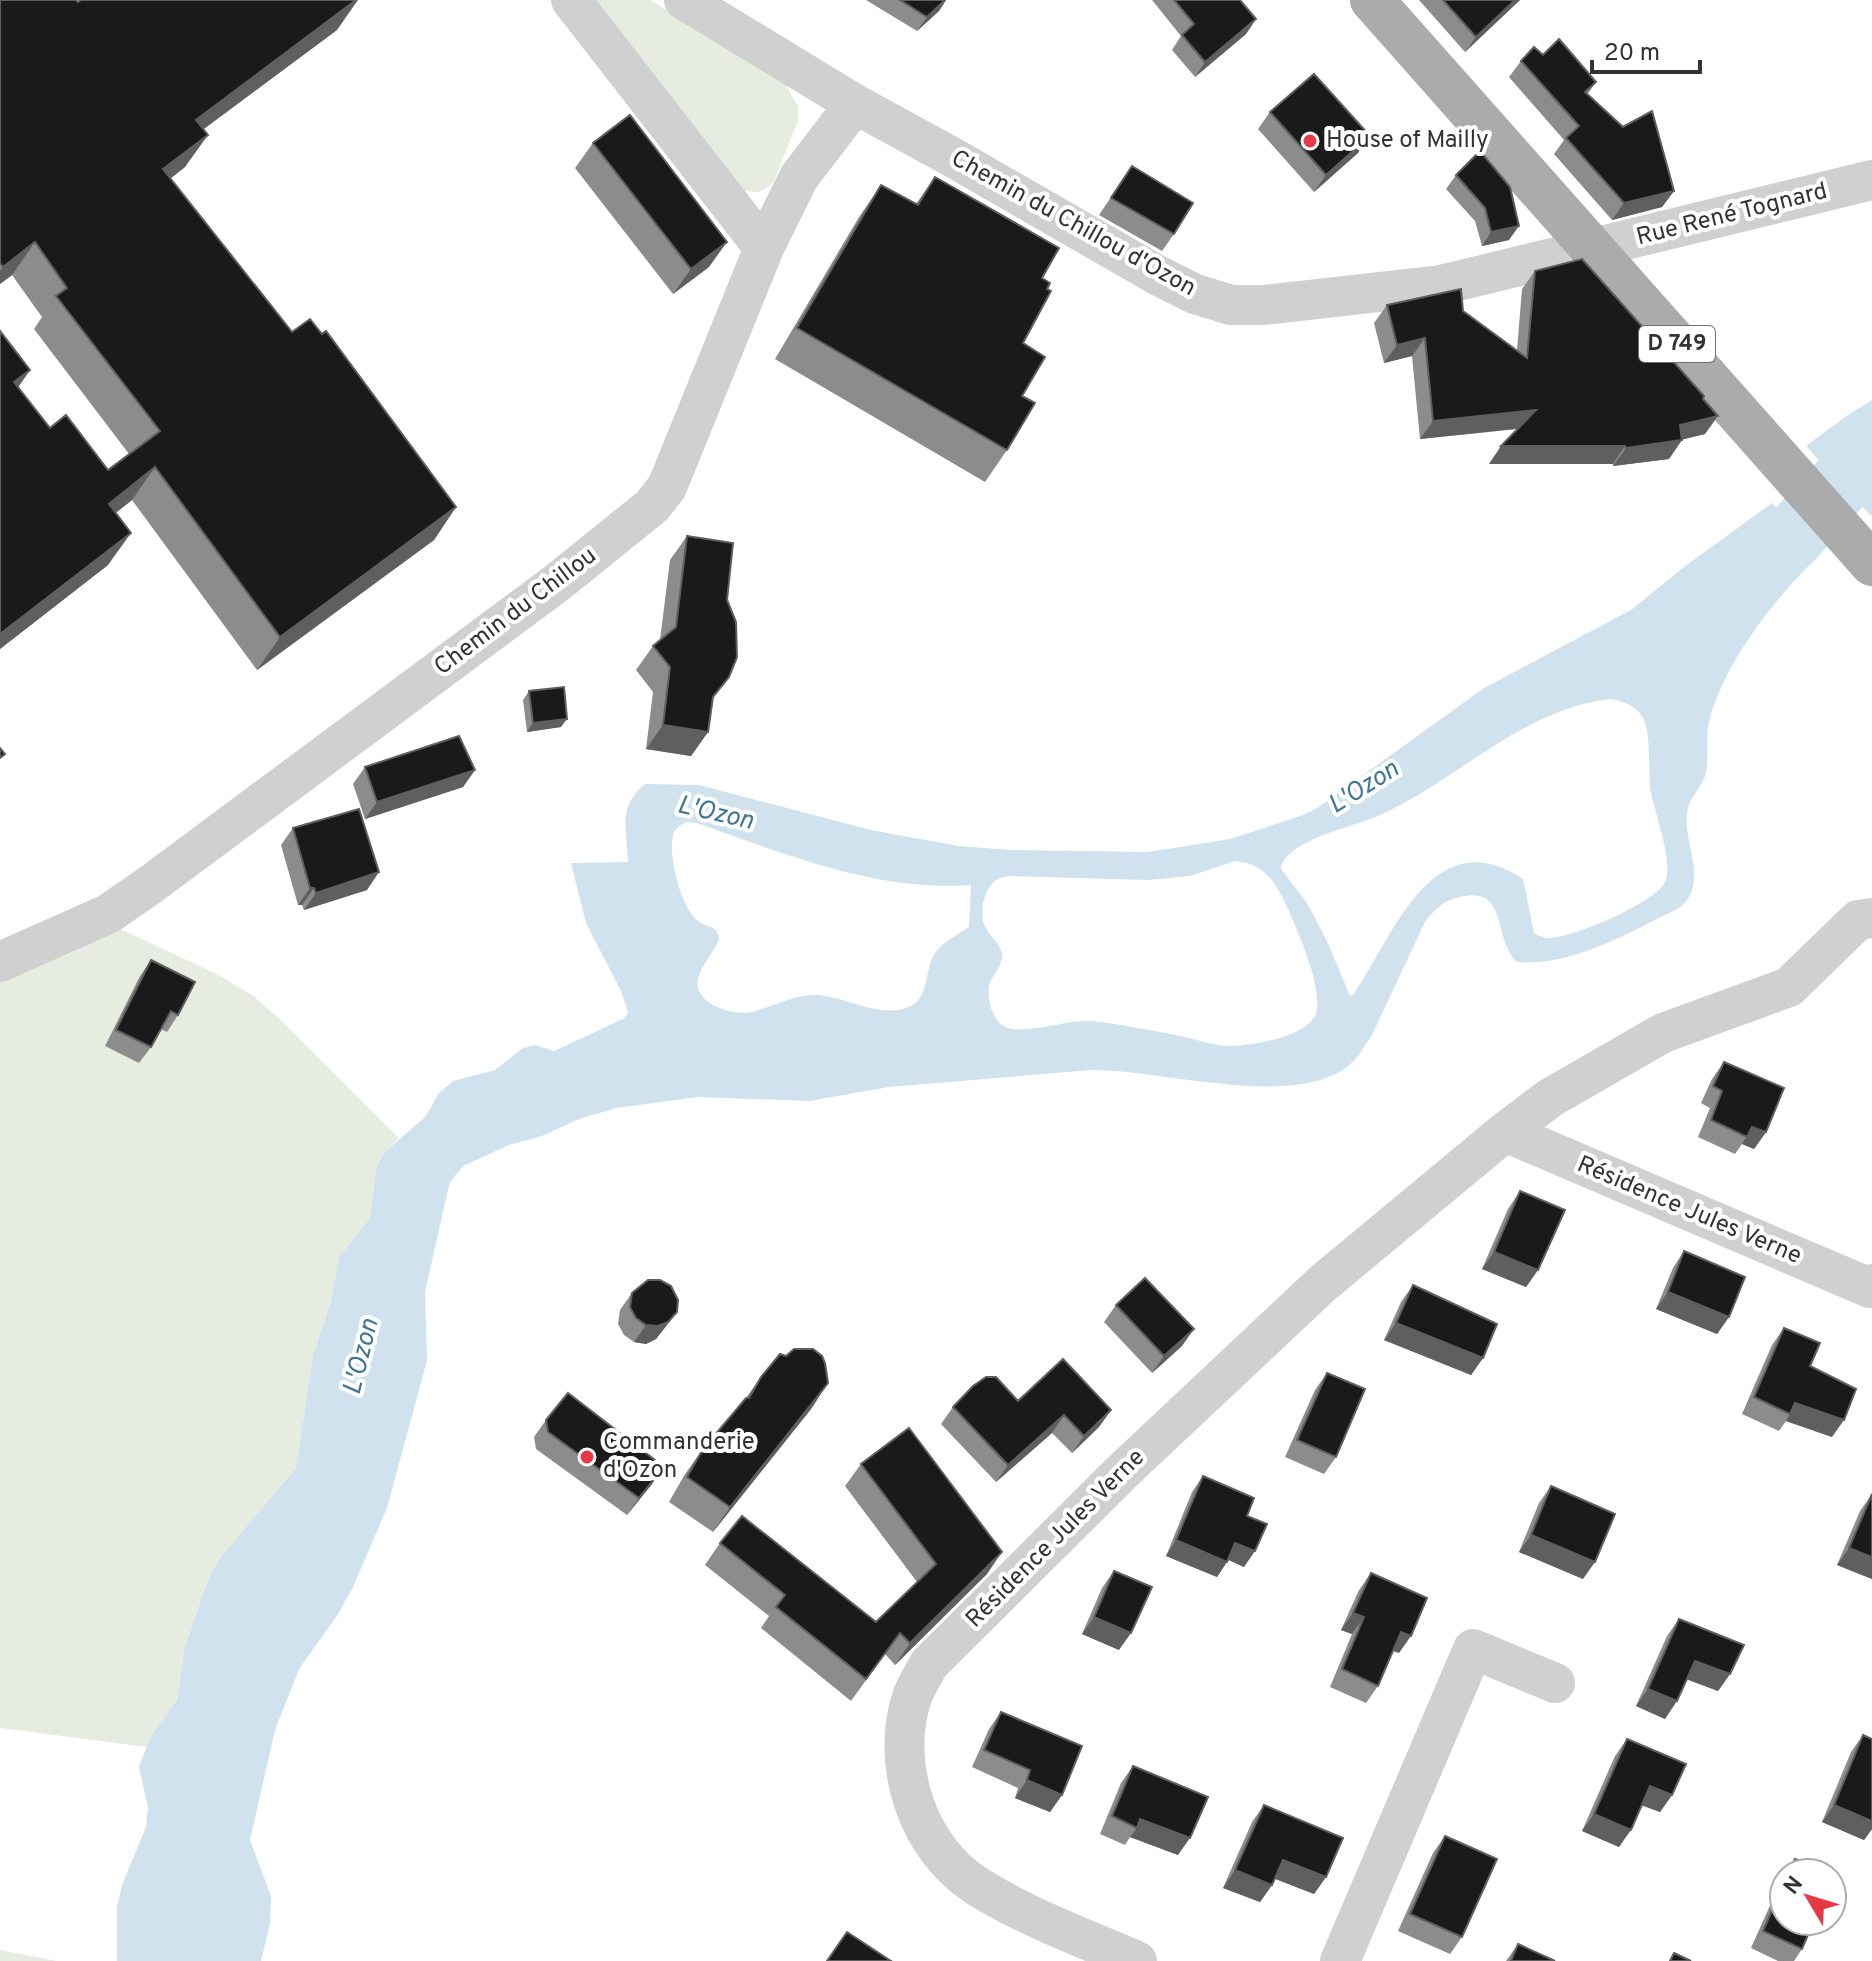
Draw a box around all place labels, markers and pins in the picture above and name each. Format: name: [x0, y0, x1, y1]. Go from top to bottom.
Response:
place label: House of Mailly: [1326, 126, 1489, 156]
marker: House of Mailly: [1301, 132, 1319, 150]
place label: Commanderie d'Ozon: [603, 1428, 755, 1486]
marker: Commanderie d'Ozon: [578, 1448, 596, 1466]

